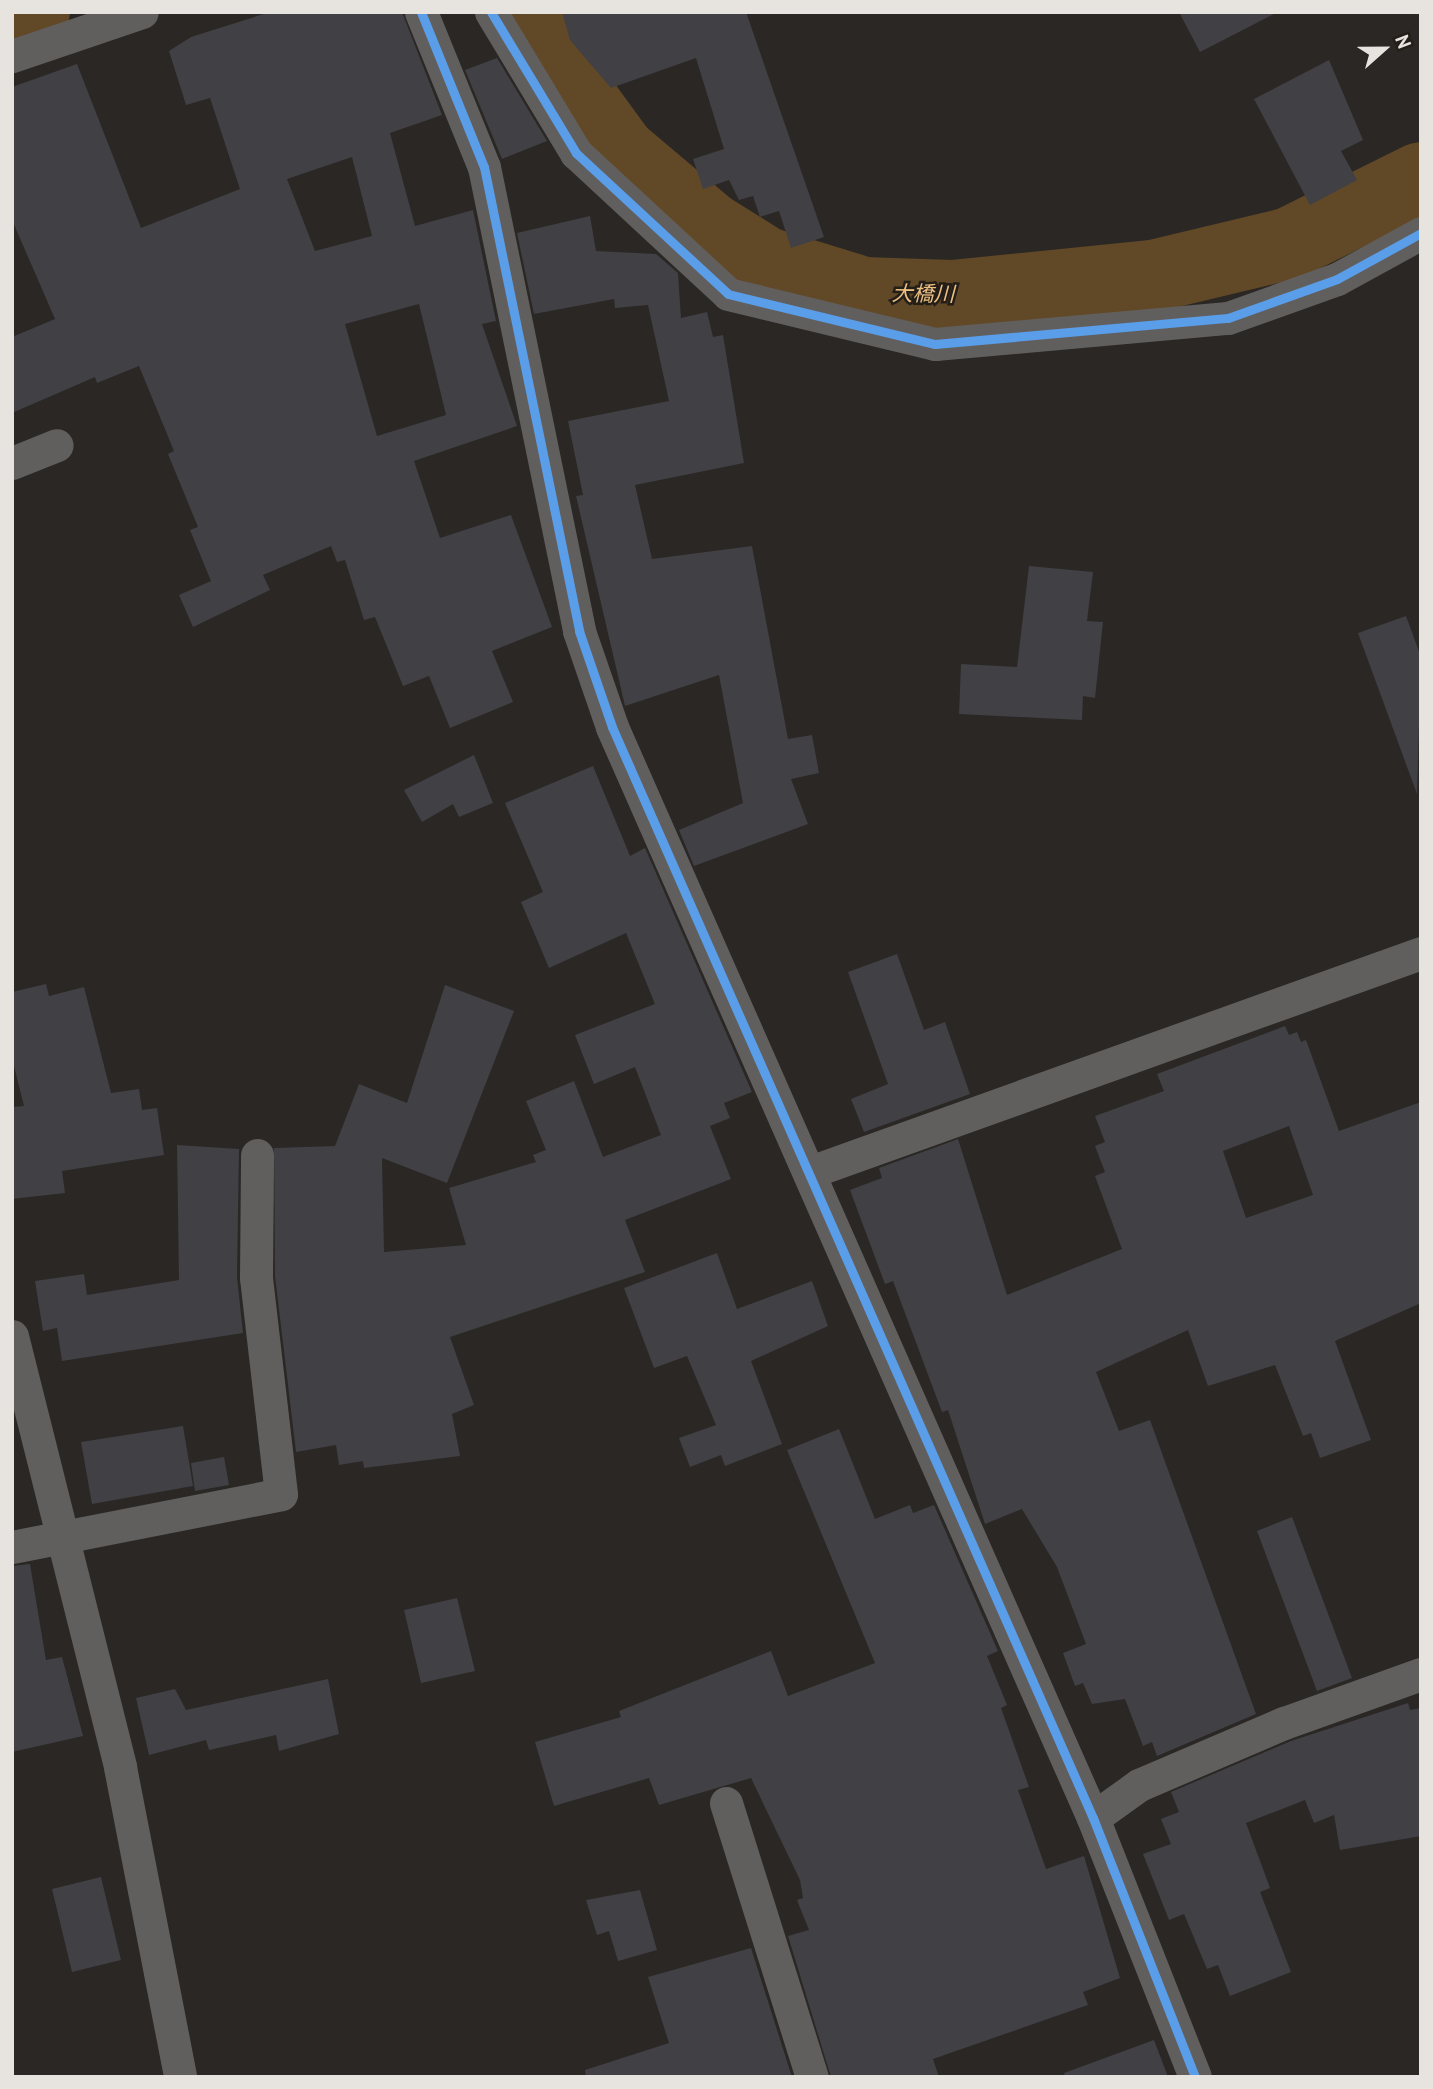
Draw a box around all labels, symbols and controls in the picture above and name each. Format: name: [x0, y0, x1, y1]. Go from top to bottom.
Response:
north arrow: [1349, 14, 1419, 84]
text: N: [1390, 31, 1417, 52]
water label: 大橋川: [891, 281, 955, 307]

